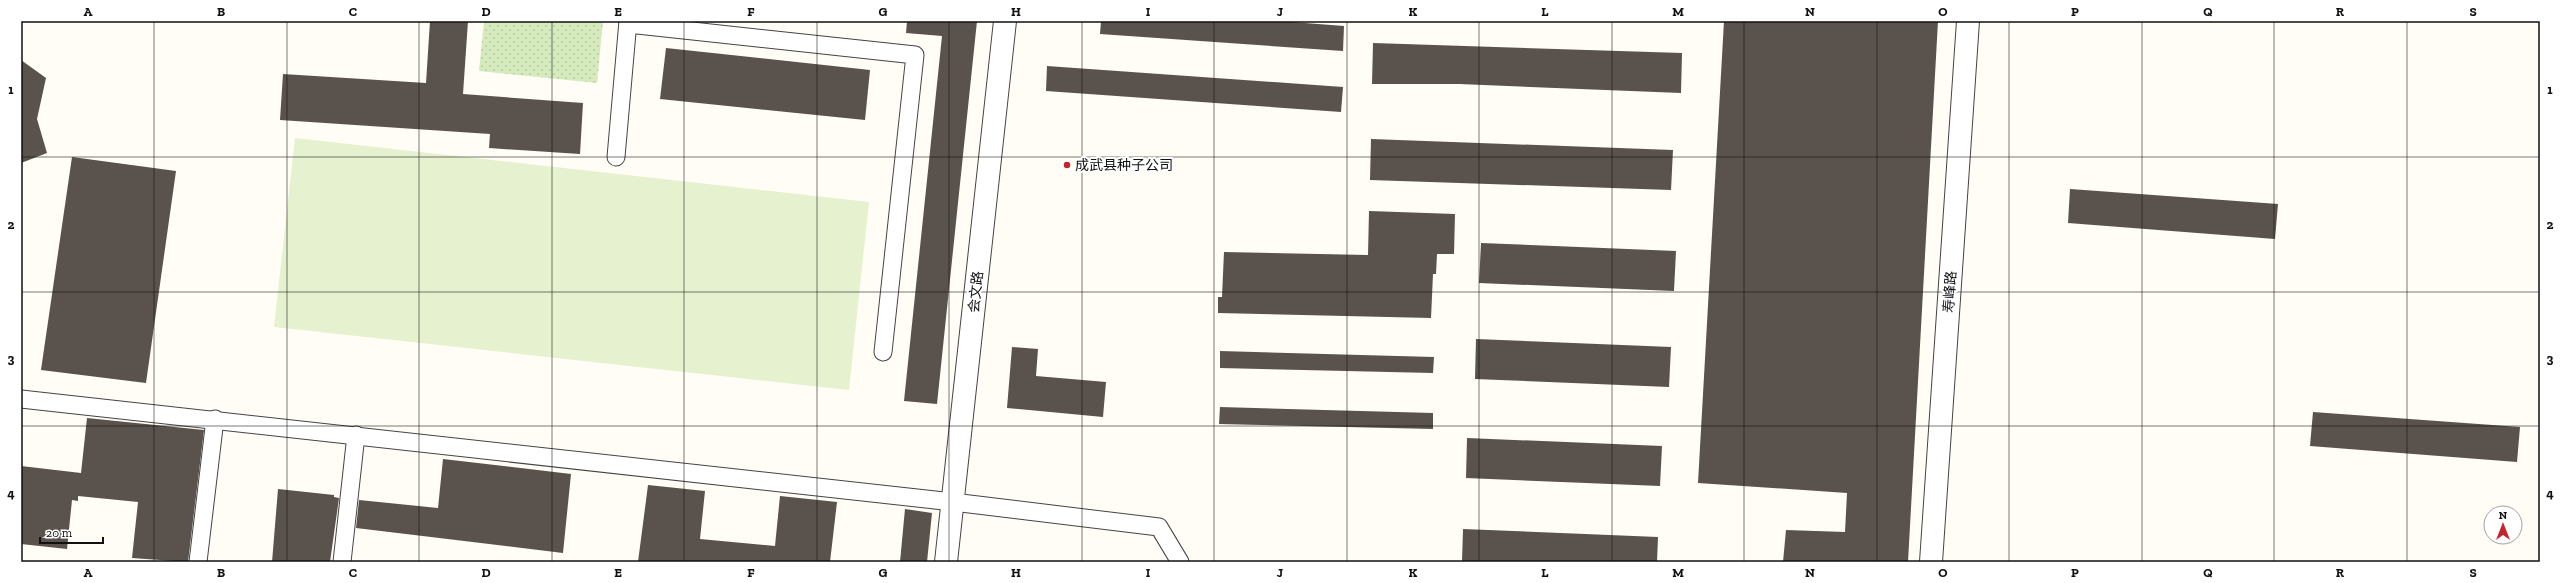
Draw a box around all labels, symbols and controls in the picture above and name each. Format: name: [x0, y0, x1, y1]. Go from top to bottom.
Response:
text: A: [84, 4, 93, 19]
text: B: [217, 4, 225, 19]
text: C: [349, 4, 357, 19]
text: D: [481, 4, 491, 19]
text: E: [614, 4, 622, 19]
text: F: [747, 4, 755, 19]
text: G: [879, 4, 888, 19]
text: H: [1011, 4, 1021, 19]
text: I: [1146, 4, 1151, 19]
text: J: [1277, 4, 1283, 19]
text: K: [1409, 4, 1418, 19]
text: L: [1541, 4, 1549, 19]
text: M: [1672, 4, 1684, 19]
text: N: [1805, 4, 1815, 19]
text: O: [1938, 4, 1948, 19]
text: P: [2071, 4, 2079, 19]
text: Q: [2203, 4, 2213, 19]
text: R: [2336, 4, 2345, 19]
text: S: [2469, 4, 2477, 19]
text: 1: [8, 82, 14, 97]
text: 1: [2547, 82, 2553, 97]
place label: 成武县种子公司: [1075, 157, 1173, 174]
marker: 成武县种子公司: [1062, 160, 1072, 170]
text: 2: [8, 217, 15, 232]
text: 2: [2547, 217, 2554, 232]
street label: 会文路: [965, 270, 987, 314]
street label: 寿峰路: [1940, 270, 1960, 314]
text: 3: [8, 351, 15, 366]
text: 3: [2547, 351, 2554, 366]
text: 4: [7, 486, 15, 501]
text: 4: [2546, 486, 2554, 501]
north arrow: [2483, 505, 2523, 545]
text: N: [2499, 509, 2508, 522]
scale bar: [40, 519, 103, 545]
text: 20 m: [46, 526, 73, 540]
text: A: [84, 565, 93, 580]
text: B: [217, 565, 225, 580]
text: C: [349, 565, 357, 580]
text: D: [481, 565, 491, 580]
text: E: [614, 565, 622, 580]
text: F: [747, 565, 755, 580]
text: G: [879, 565, 888, 580]
text: H: [1011, 565, 1021, 580]
text: I: [1146, 565, 1151, 580]
text: J: [1277, 565, 1283, 580]
text: K: [1409, 565, 1418, 580]
text: L: [1541, 565, 1549, 580]
text: M: [1672, 565, 1684, 580]
text: N: [1805, 565, 1815, 580]
text: O: [1938, 565, 1948, 580]
text: P: [2071, 565, 2079, 580]
text: Q: [2203, 565, 2213, 580]
text: R: [2336, 565, 2345, 580]
text: S: [2469, 565, 2477, 580]

